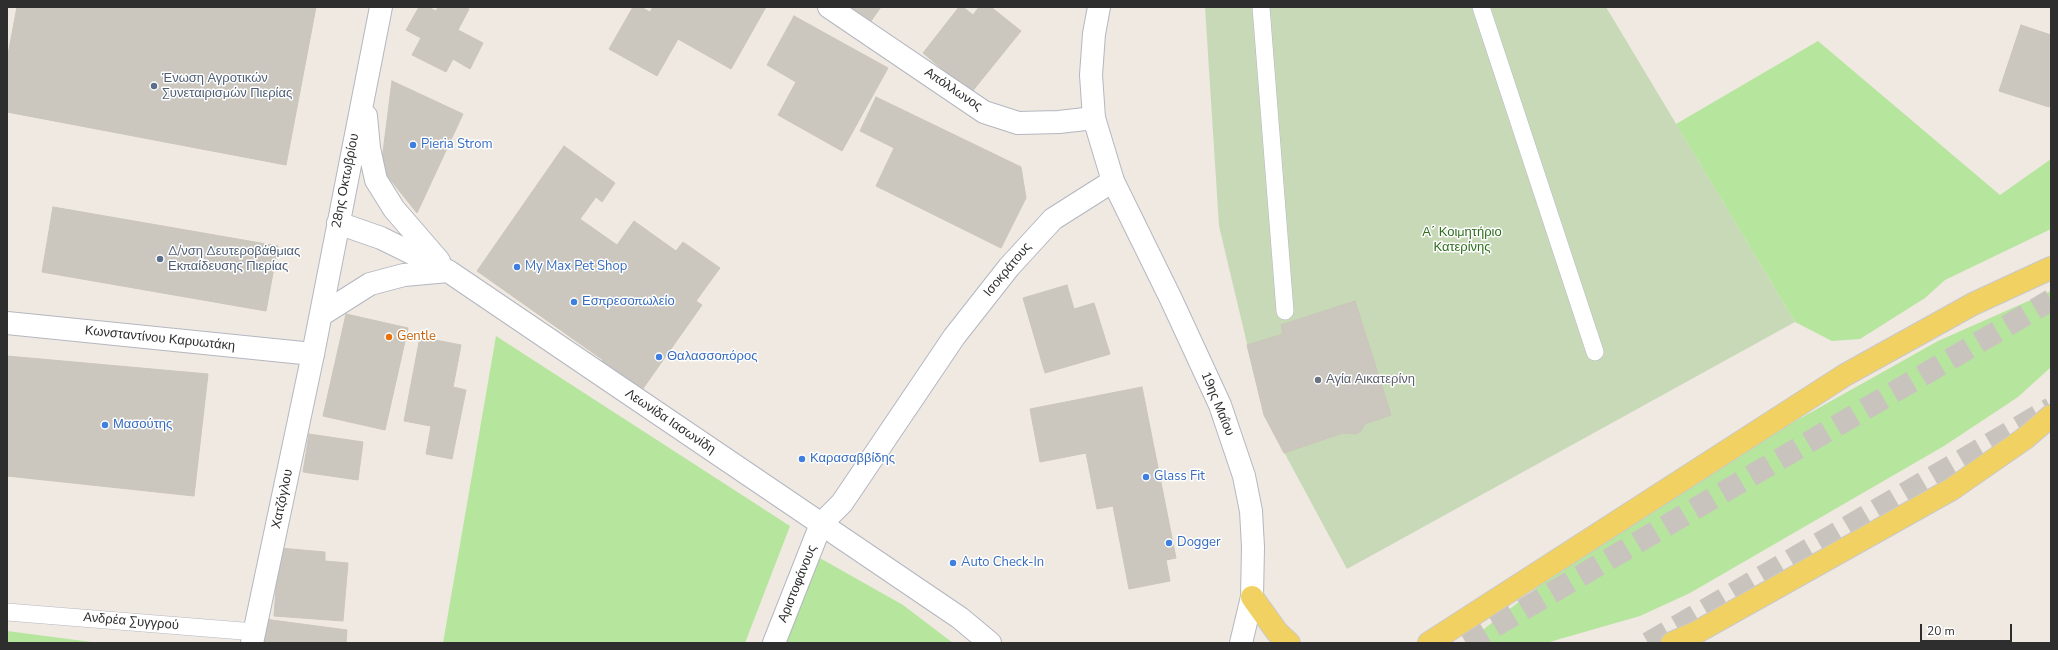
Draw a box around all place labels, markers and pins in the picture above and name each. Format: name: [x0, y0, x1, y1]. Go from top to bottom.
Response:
place label: Ένωση Αγροτικών Συνεταιρισμών Πιερίας: [162, 71, 292, 102]
marker: Ένωση Αγροτικών Συνεταιρισμών Πιερίας: [149, 81, 159, 91]
place label: Pieria Strom: [421, 137, 493, 153]
marker: Pieria Strom: [408, 140, 418, 150]
place label: Δ/νση Δευτεροβάθμιας Εκπαίδευσης Πιερίας: [168, 244, 300, 275]
marker: Δ/νση Δευτεροβάθμιας Εκπαίδευσης Πιερίας: [155, 254, 165, 264]
place label: My Max Pet Shop: [525, 259, 627, 275]
marker: My Max Pet Shop: [512, 262, 522, 272]
place label: Εσπρεσοπωλείο: [582, 294, 675, 310]
marker: Εσπρεσοπωλείο: [569, 297, 579, 307]
place label: Gentle: [397, 329, 436, 345]
marker: Gentle: [384, 332, 394, 342]
place label: Θαλασσοπόρος: [667, 349, 757, 365]
marker: Θαλασσοπόρος: [654, 352, 664, 362]
place label: Αγία Αικατερίνη: [1326, 372, 1415, 388]
marker: Αγία Αικατερίνη: [1313, 375, 1323, 385]
place label: Μασούτης: [113, 417, 172, 433]
marker: Μασούτης: [100, 420, 110, 430]
place label: Καρασαββίδης: [810, 451, 895, 467]
marker: Καρασαββίδης: [797, 454, 807, 464]
place label: Glass Fit: [1154, 469, 1205, 485]
marker: Glass Fit: [1141, 472, 1151, 482]
place label: Dogger: [1177, 535, 1221, 551]
marker: Dogger: [1164, 538, 1174, 548]
place label: Auto Check-In: [961, 555, 1044, 571]
marker: Auto Check-In: [948, 558, 958, 568]

